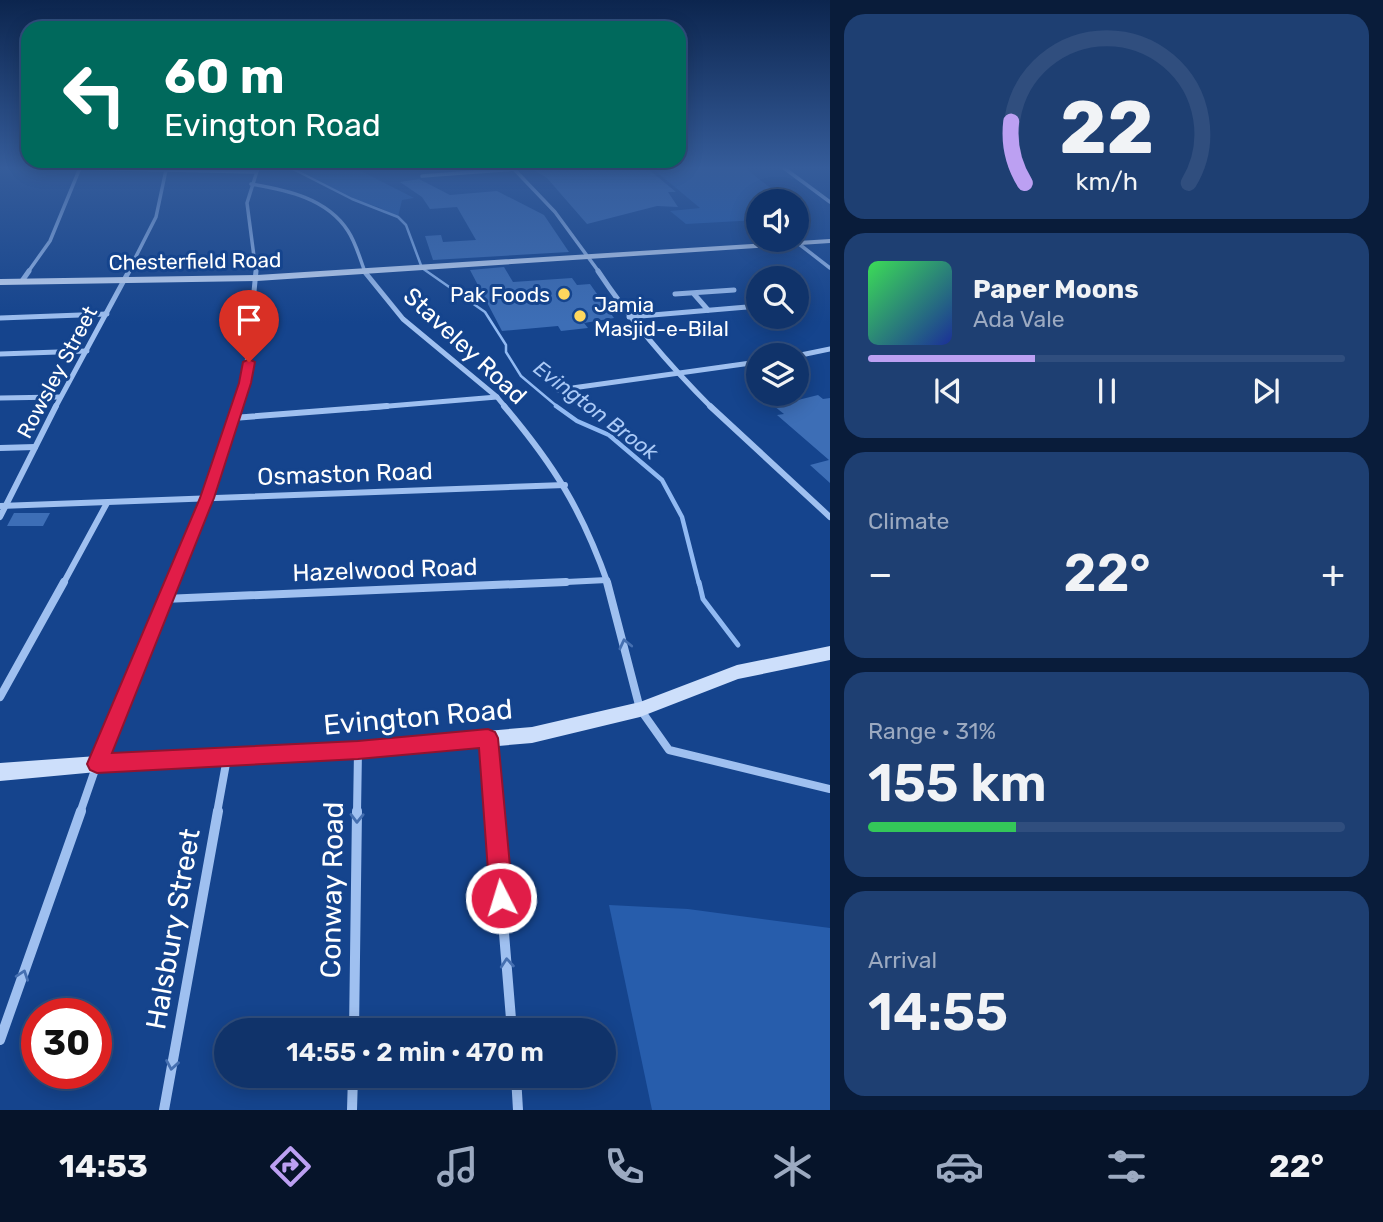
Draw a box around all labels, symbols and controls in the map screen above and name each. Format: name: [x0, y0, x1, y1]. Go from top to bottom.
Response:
text: 60 m: [164, 47, 285, 105]
icon: left: [49, 49, 140, 140]
text: 22: [1059, 85, 1154, 171]
text: Evington Road: [164, 106, 381, 144]
text: km/h: [1075, 166, 1138, 195]
map controls: [746, 189, 809, 406]
button: sound: [746, 189, 809, 252]
street label: Chesterfield Road: [108, 247, 282, 275]
button: search: [746, 266, 809, 329]
text: Paper Moons: [973, 274, 1139, 305]
street label: Staveley Road: [398, 282, 532, 410]
place label: Pak Foods: [450, 282, 550, 307]
marker: Pak Foods: [556, 286, 572, 302]
pin: [219, 290, 279, 362]
place label: Jamia Masjid-e-Bilal: [594, 292, 729, 341]
icon: arrive: [230, 301, 268, 339]
street label: Rowsley Street: [12, 302, 102, 442]
text: Ada Vale: [973, 305, 1065, 333]
marker: Jamia Masjid-e-Bilal: [572, 308, 588, 324]
button: layers: [746, 343, 809, 406]
water label: Evington Brook: [529, 355, 664, 466]
icon: previous: [929, 372, 967, 410]
icon: pause: [1088, 372, 1126, 410]
icon: next: [1247, 372, 1285, 410]
street label: Osmaston Road: [257, 457, 433, 491]
text: Climate: [868, 507, 949, 535]
text: 22°: [1064, 542, 1151, 604]
text: −: [868, 551, 893, 597]
text: +: [1321, 551, 1345, 597]
street label: Hazelwood Road: [292, 553, 478, 587]
one-way arrow: [618, 638, 633, 650]
street label: Evington Road: [322, 692, 514, 742]
text: Range · 31%: [868, 717, 996, 745]
text: 155 km: [868, 752, 1047, 814]
street label: Conway Road: [314, 801, 350, 979]
one-way arrow: [349, 814, 365, 824]
street label: Halsbury Street: [139, 826, 207, 1032]
position arrow: [464, 861, 538, 935]
text: Arrival: [868, 946, 937, 974]
one-way arrow: [500, 957, 515, 968]
one-way arrow: [15, 970, 29, 982]
text: 14:55: [868, 981, 1008, 1043]
speed limit sign: 30: [21, 998, 112, 1089]
text: 14:55 · 2 min · 470 m: [286, 1037, 544, 1068]
one-way arrow: [165, 1059, 180, 1071]
icon: directions: [266, 1142, 315, 1191]
icon: music: [433, 1142, 482, 1191]
icon: phone: [600, 1142, 649, 1191]
icon: climate: [768, 1142, 817, 1191]
icon: car: [935, 1142, 984, 1191]
icon: filters: [1102, 1142, 1151, 1191]
text: 14:53: [59, 1147, 148, 1185]
text: 22°: [1269, 1147, 1324, 1185]

